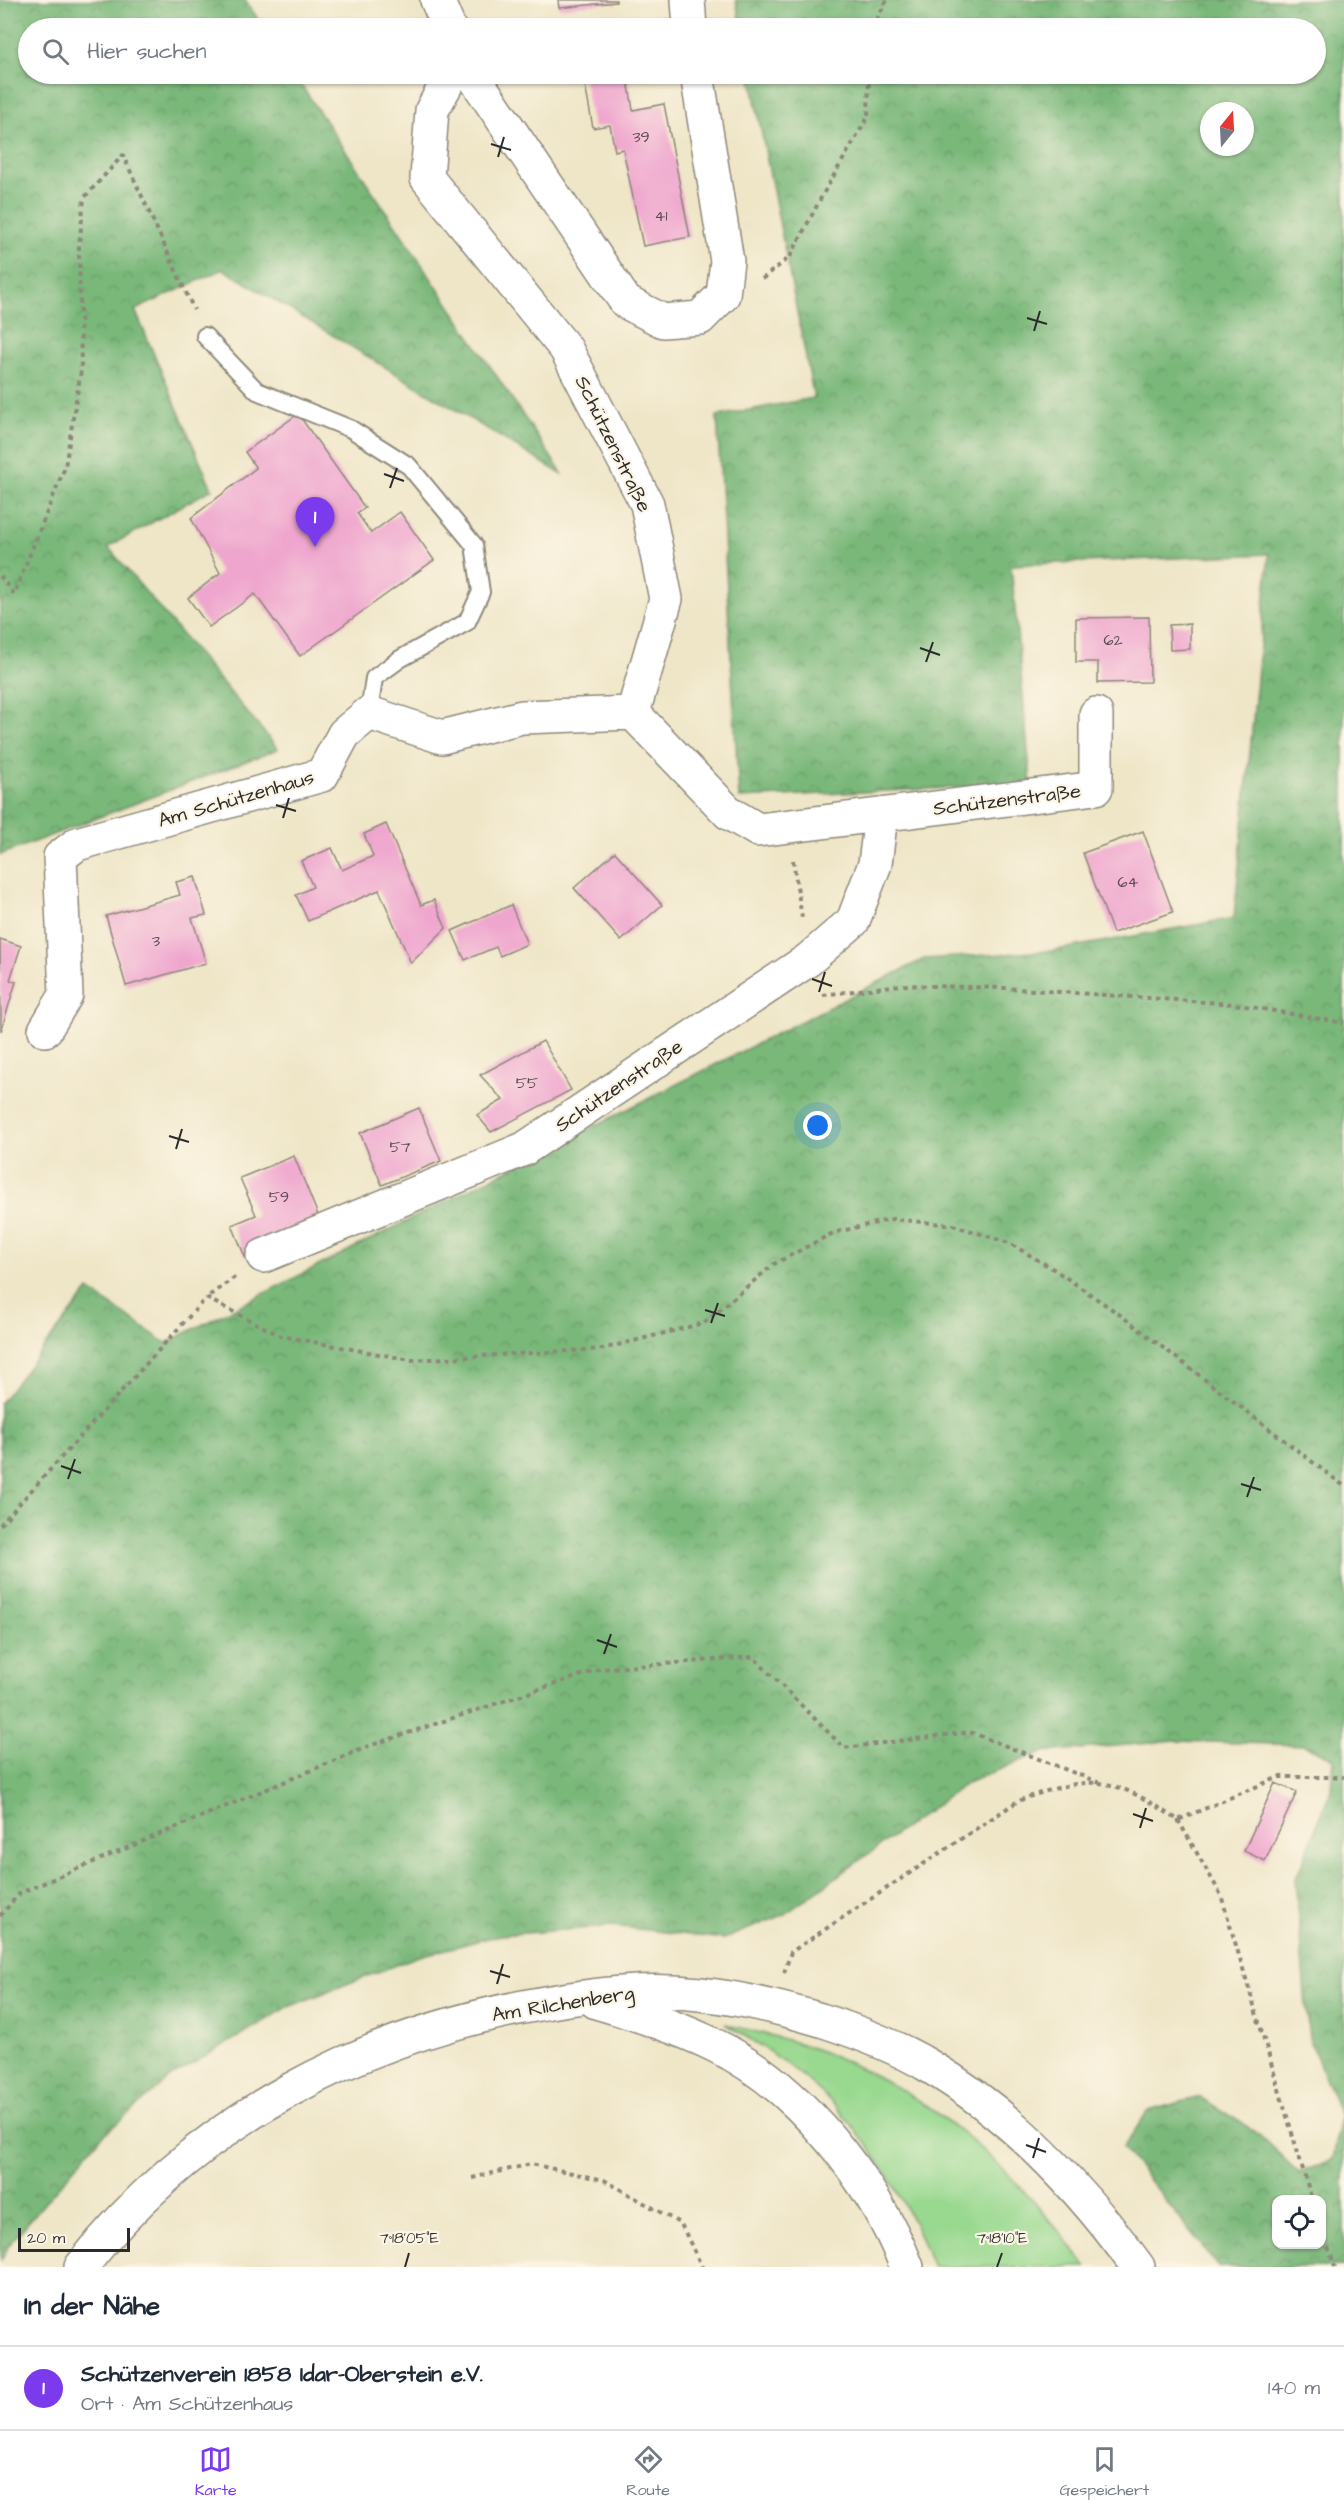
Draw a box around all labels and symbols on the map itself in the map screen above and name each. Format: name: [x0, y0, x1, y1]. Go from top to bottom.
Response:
north arrow: [1200, 102, 1254, 156]
house number: 39: [632, 126, 650, 148]
house number: 41: [655, 205, 667, 227]
street label: Schützenstraße: [568, 371, 658, 517]
pin: 1: [296, 498, 334, 547]
house number: 62: [1103, 629, 1123, 651]
street label: Am Schützenhaus: [155, 763, 317, 835]
street label: Schützenstraße: [931, 777, 1083, 823]
house number: 64: [1118, 871, 1139, 893]
house number: 3: [152, 930, 160, 952]
street label: Schützenstraße: [550, 1033, 689, 1139]
house number: 55: [516, 1072, 539, 1094]
your location: [803, 1111, 832, 1140]
house number: 57: [389, 1136, 411, 1158]
house number: 59: [269, 1186, 289, 1208]
street label: Am Rilchenberg: [490, 1979, 636, 2030]
scale bar: [18, 2225, 130, 2252]
text: 7°18'05"E: [379, 2228, 439, 2249]
text: 7°18'10"E: [977, 2228, 1027, 2249]

